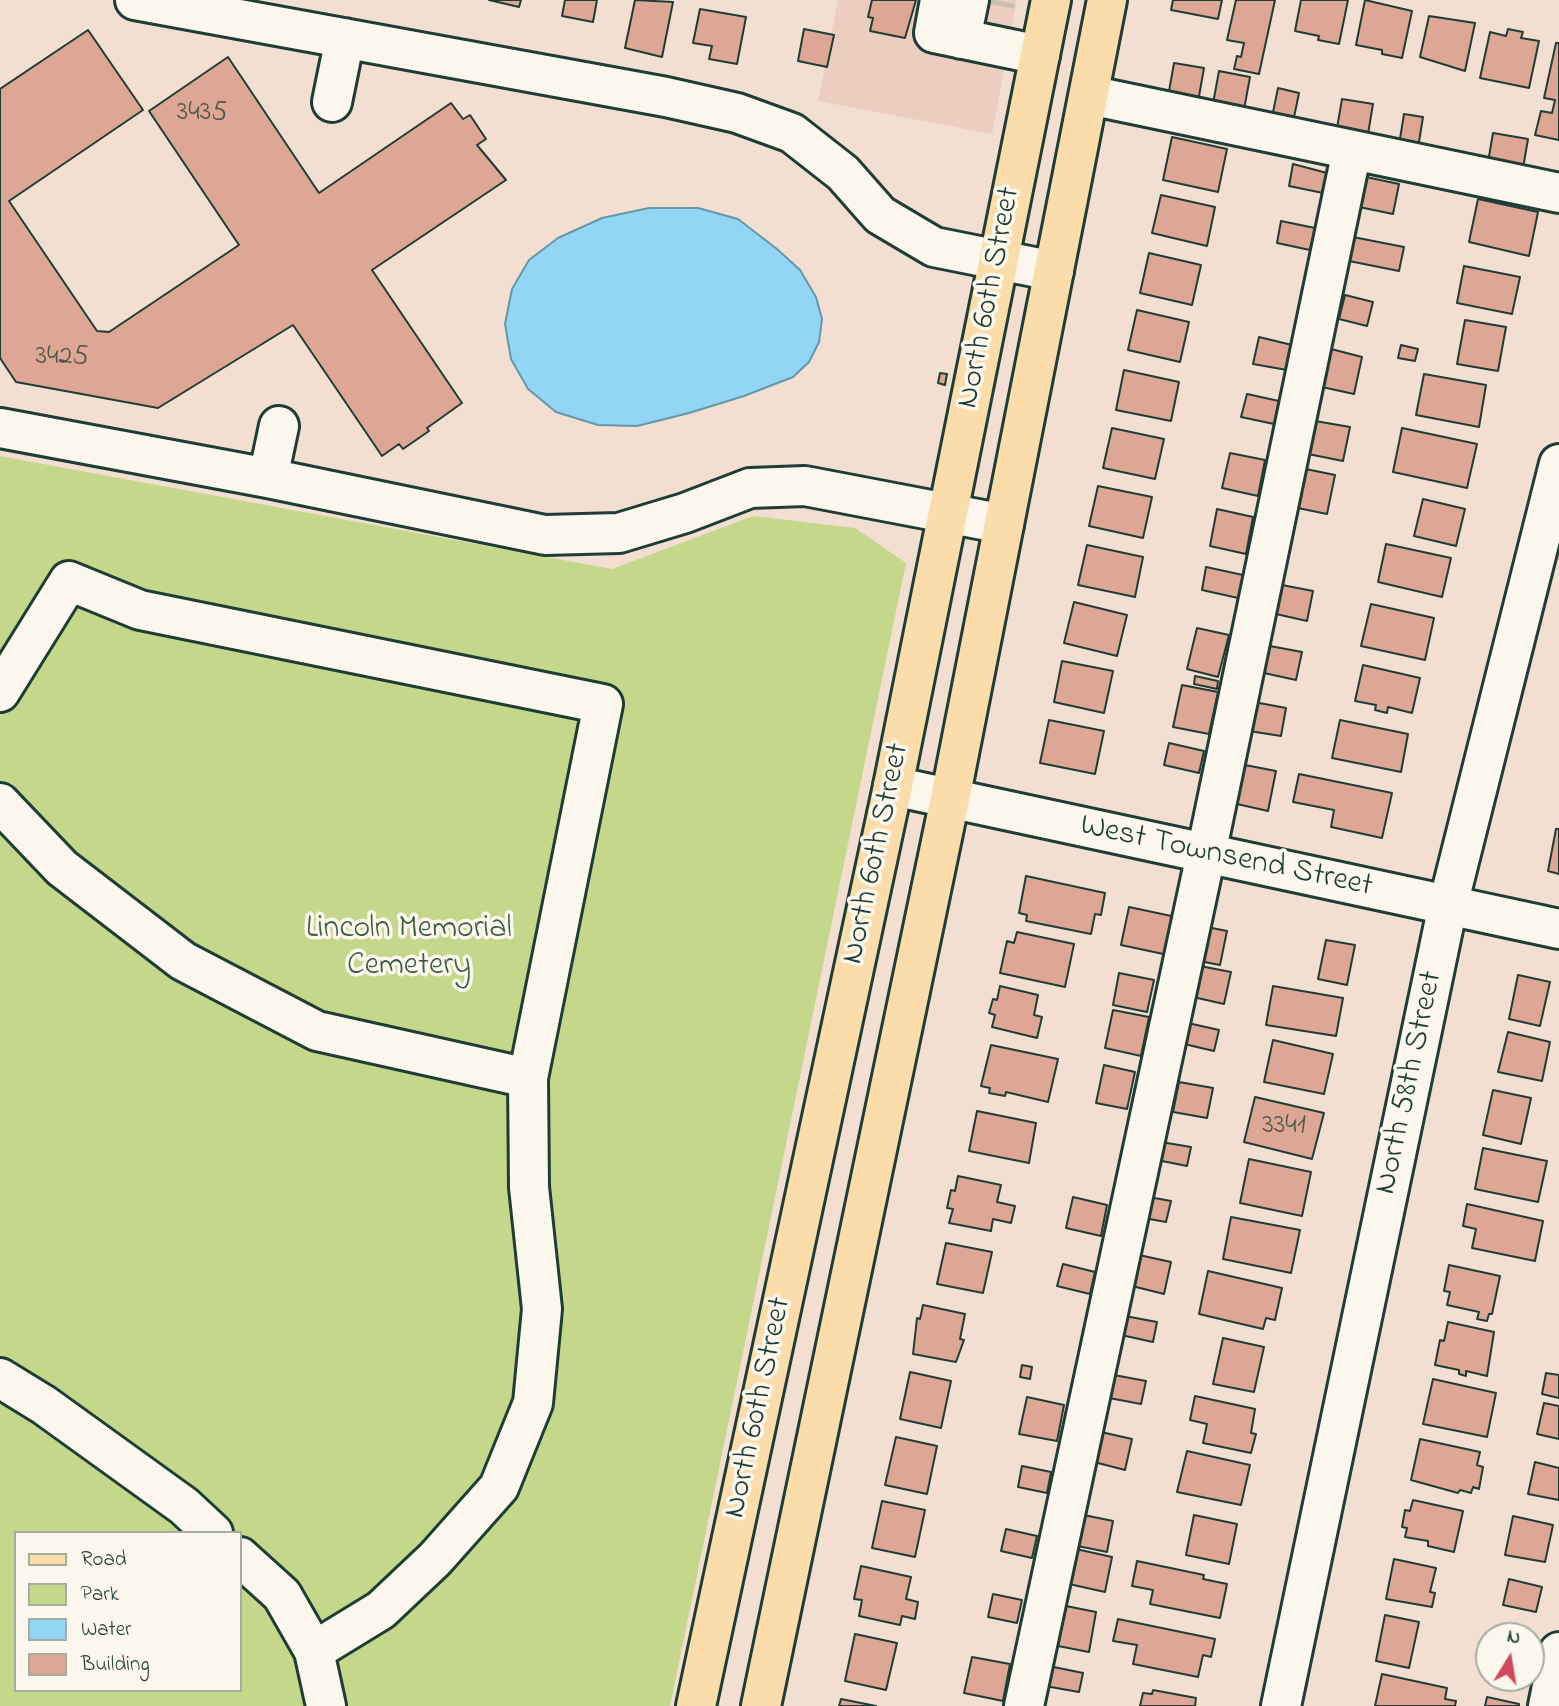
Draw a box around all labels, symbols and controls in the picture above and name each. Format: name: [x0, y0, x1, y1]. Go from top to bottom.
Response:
house number: 3435: [177, 97, 227, 131]
street label: North 60th Street: [951, 184, 1031, 412]
house number: 3425: [35, 341, 89, 375]
street label: North 60th Street: [836, 740, 920, 968]
street label: West Townsend Street: [1076, 808, 1376, 908]
park label: Lincoln Memorial Cemetery: [306, 912, 512, 987]
street label: North 58th Street: [1369, 968, 1453, 1198]
house number: 3341: [1262, 1110, 1306, 1144]
street label: North 60th Street: [718, 1294, 802, 1522]
legend: [14, 1531, 242, 1692]
text: Road: [81, 1545, 127, 1575]
text: Park: [81, 1580, 119, 1610]
text: Water: [81, 1615, 132, 1645]
north arrow: [1475, 1622, 1545, 1692]
text: N: [1505, 1623, 1523, 1652]
text: Building: [81, 1650, 150, 1680]

